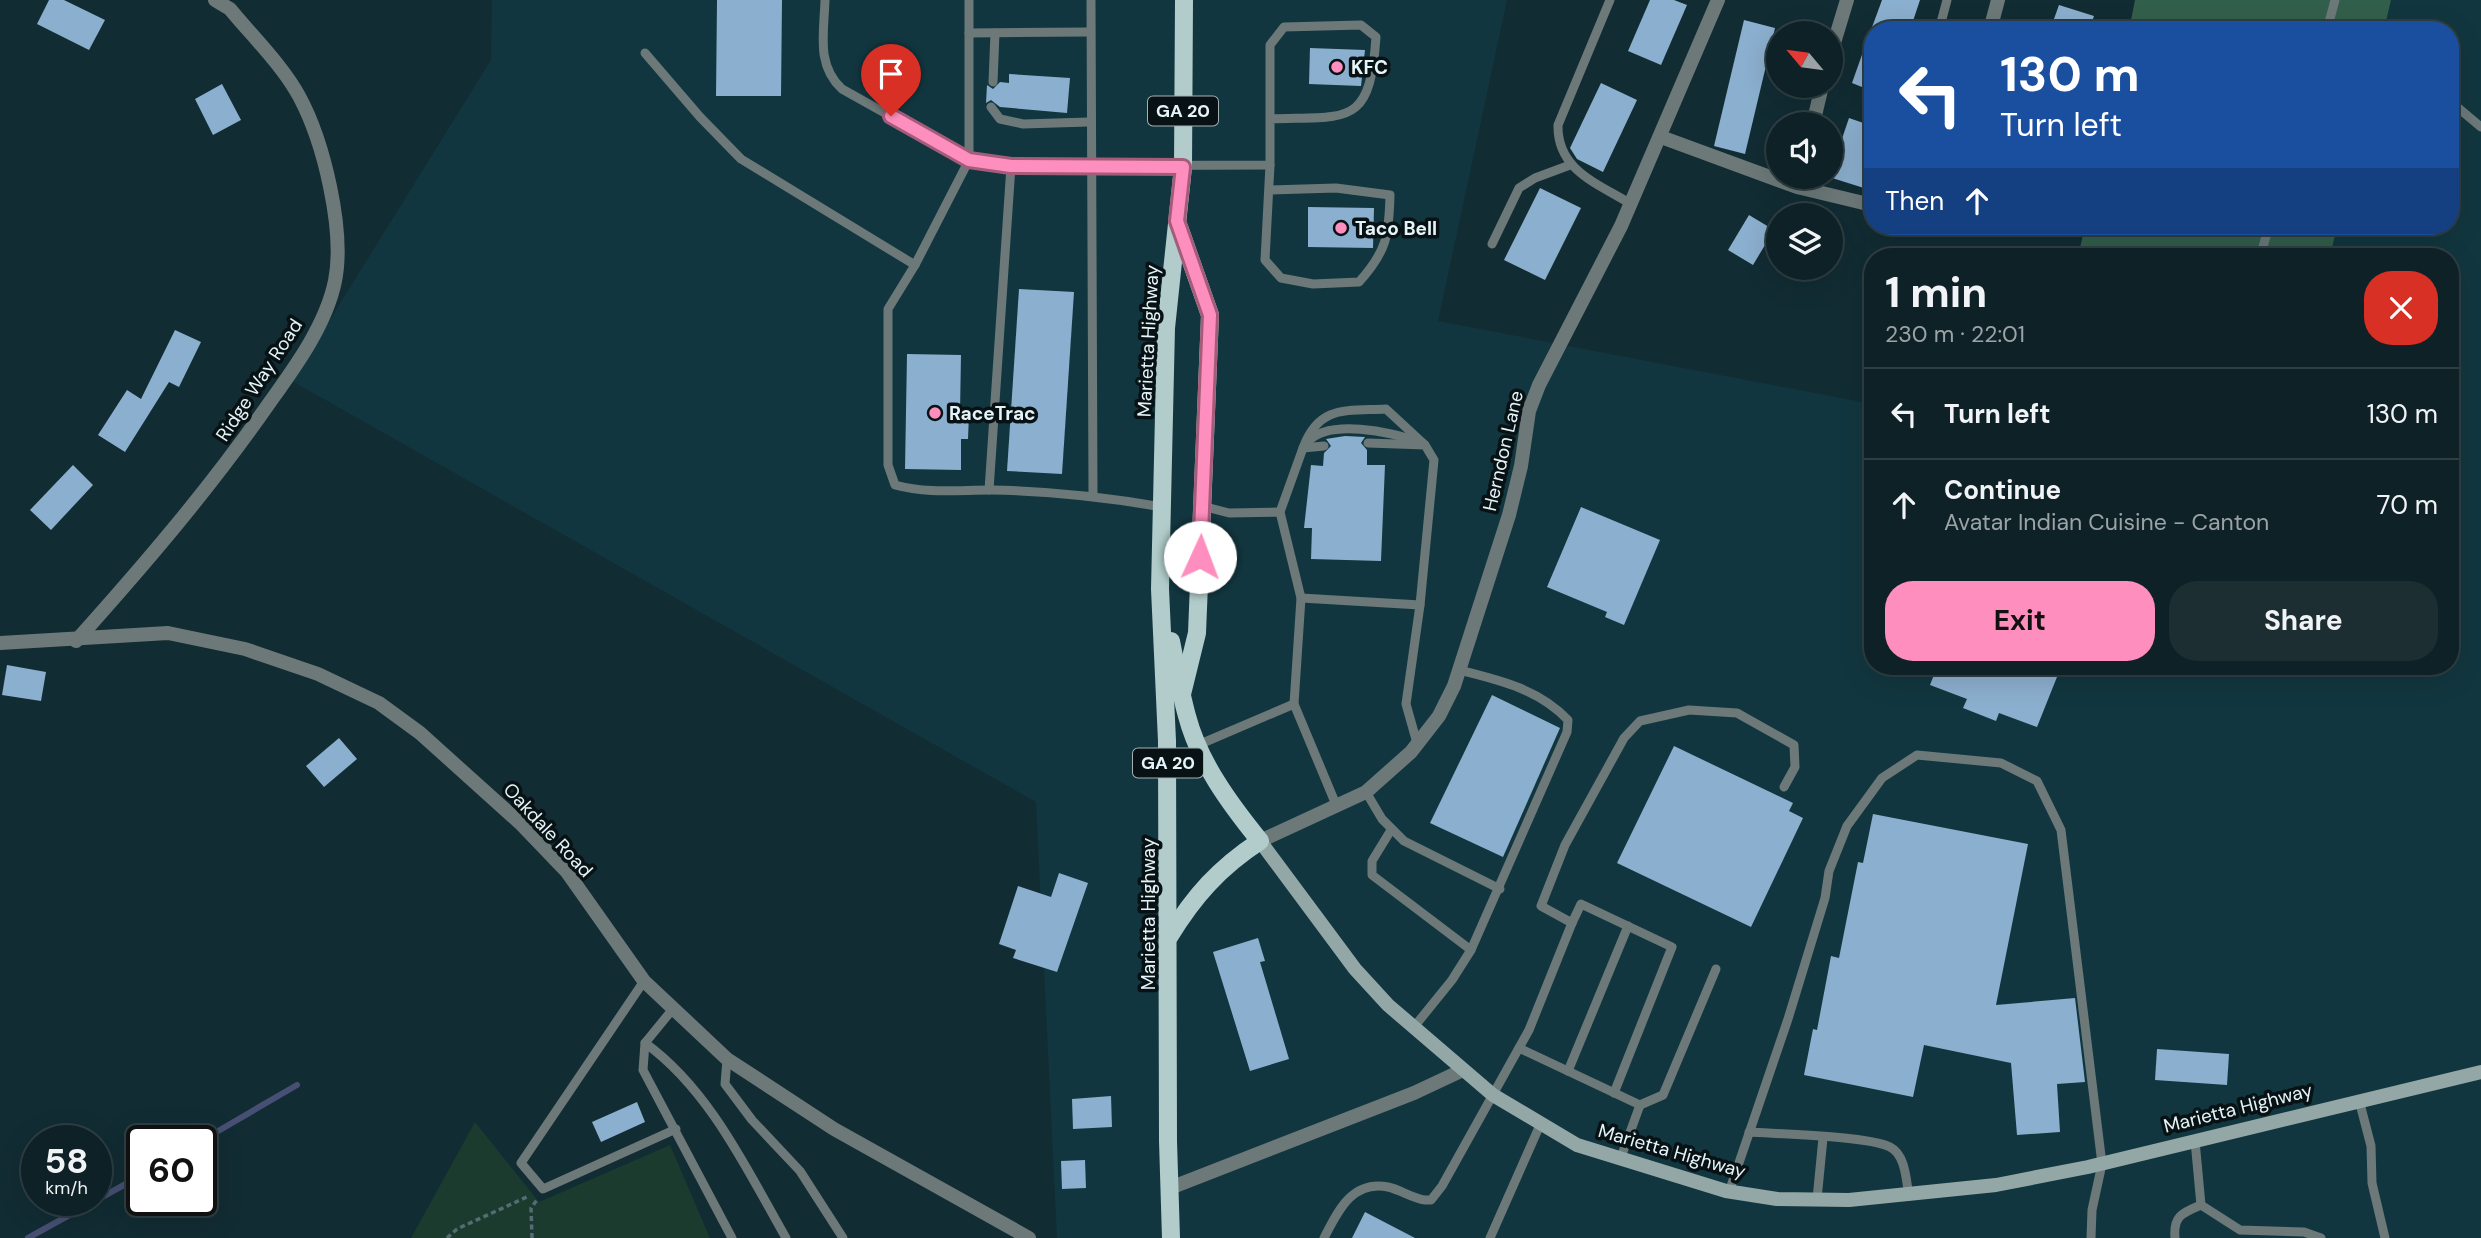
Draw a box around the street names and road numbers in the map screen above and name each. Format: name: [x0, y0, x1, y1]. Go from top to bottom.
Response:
road number: GA 20: [1148, 96, 1218, 126]
street label: Marietta Highway: [1132, 264, 1164, 418]
street label: Ridge Way Road: [210, 314, 308, 446]
street label: Herndon Lane: [1477, 388, 1529, 514]
road number: GA 20: [1133, 748, 1203, 778]
street label: Oakdale Road: [498, 777, 598, 883]
street label: Marietta Highway: [1136, 837, 1161, 990]
street label: Marietta Highway: [2161, 1077, 2315, 1139]
street label: Marietta Highway: [1595, 1118, 1749, 1184]

